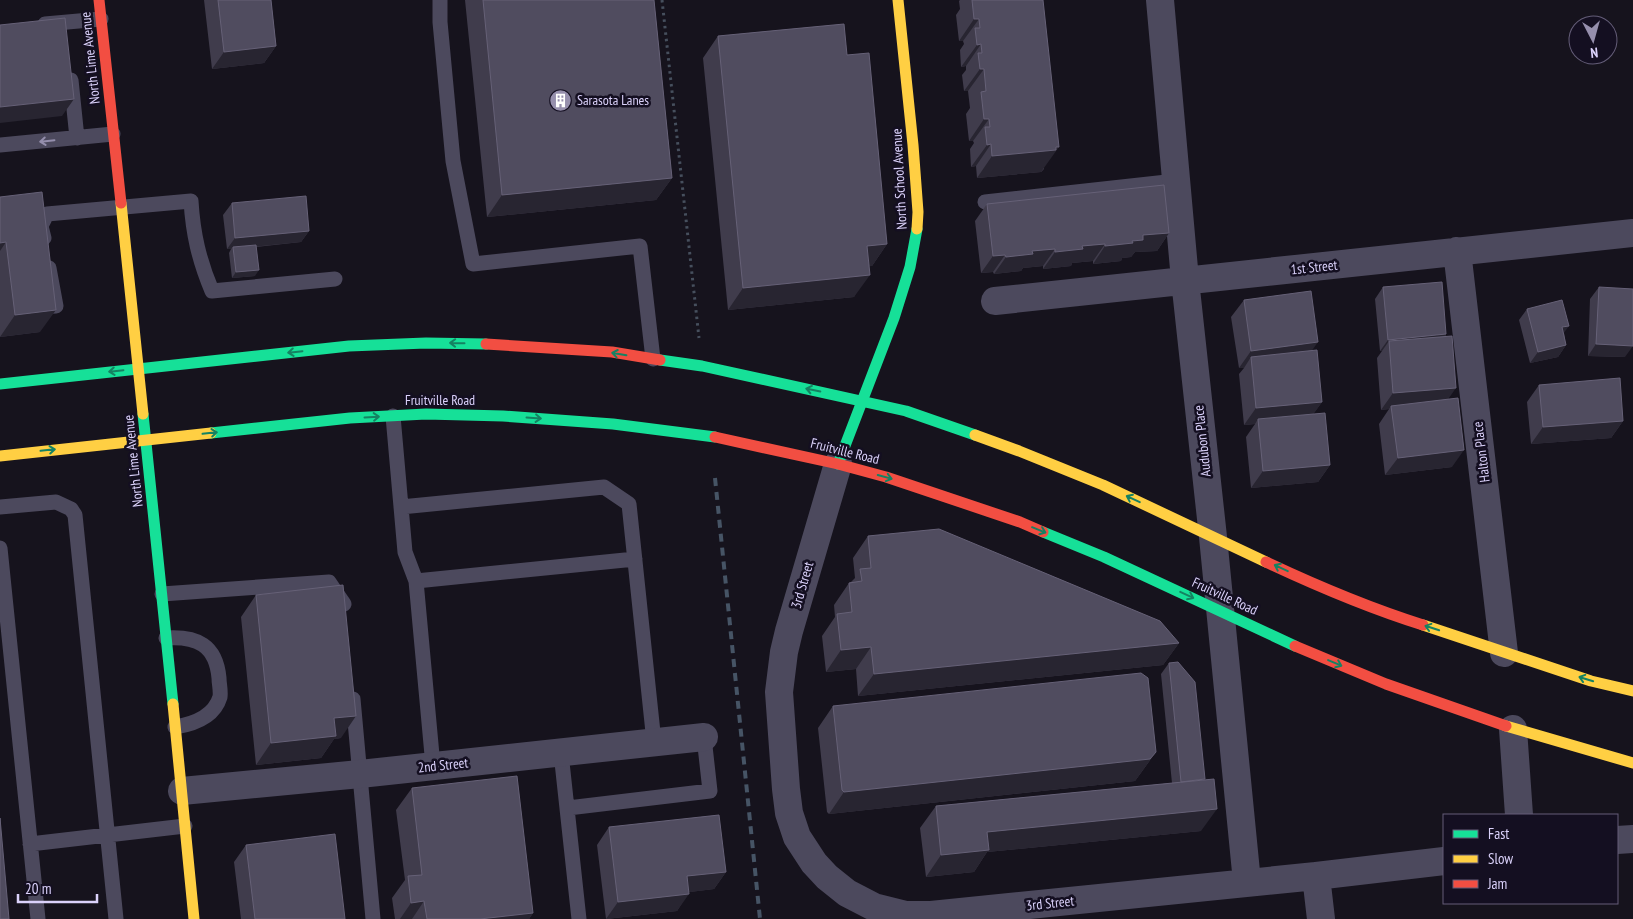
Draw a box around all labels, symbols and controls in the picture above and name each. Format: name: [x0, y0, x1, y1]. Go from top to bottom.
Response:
street label: North Lime Avenue: [76, 11, 104, 105]
north arrow: [1568, 15, 1618, 65]
text: N: [1590, 44, 1599, 62]
building icon: Sarasota Lanes: [549, 88, 573, 112]
place label: Sarasota Lanes: [577, 91, 649, 109]
street label: North School Avenue: [887, 128, 911, 230]
one-way arrow: [40, 136, 56, 146]
street label: 1st Street: [1290, 256, 1338, 278]
one-way arrow: [450, 339, 466, 348]
one-way arrow: [288, 347, 304, 357]
one-way arrow: [612, 348, 628, 358]
one-way arrow: [109, 366, 125, 376]
one-way arrow: [806, 385, 822, 394]
street label: Fruitville Road: [405, 391, 475, 409]
street label: Audubon Place: [1189, 404, 1215, 478]
one-way arrow: [363, 412, 379, 421]
one-way arrow: [526, 413, 542, 423]
street label: North Lime Avenue: [119, 414, 147, 508]
street label: Halton Place: [1468, 420, 1494, 483]
one-way arrow: [202, 428, 218, 438]
street label: Fruitville Road: [809, 434, 881, 468]
one-way arrow: [40, 445, 56, 455]
one-way arrow: [877, 473, 893, 482]
one-way arrow: [1126, 494, 1141, 504]
one-way arrow: [1030, 526, 1046, 535]
street label: 3rd Street: [787, 559, 817, 611]
one-way arrow: [1274, 563, 1289, 573]
street label: Fruitville Road: [1189, 573, 1261, 619]
one-way arrow: [1179, 591, 1194, 600]
one-way arrow: [1424, 623, 1440, 633]
one-way arrow: [1327, 659, 1342, 669]
one-way arrow: [1579, 674, 1594, 683]
street label: 2nd Street: [417, 753, 469, 777]
legend: [1443, 814, 1618, 904]
text: Fast: [1488, 824, 1509, 843]
text: Slow: [1488, 849, 1513, 868]
scale bar: [18, 872, 96, 904]
text: Jam: [1487, 874, 1507, 893]
text: 20 m: [25, 879, 51, 898]
street label: 3rd Street: [1025, 892, 1075, 914]

